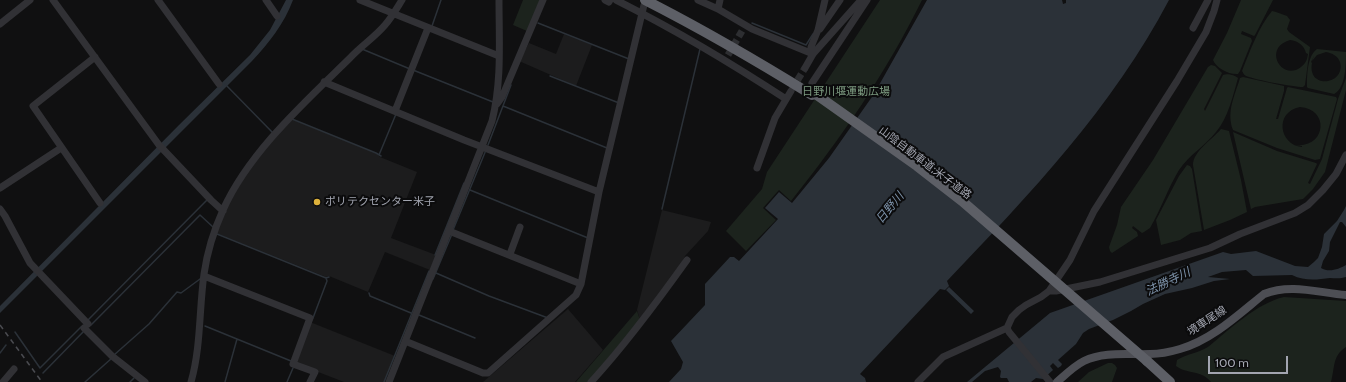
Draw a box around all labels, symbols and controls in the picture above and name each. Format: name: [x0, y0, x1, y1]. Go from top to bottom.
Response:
park label: 日野川堰運動広場: [802, 85, 890, 99]
street label: 山陰自動車道;米子道路: [876, 124, 974, 202]
water label: 日野川: [873, 190, 907, 226]
place label: ポリテクセンター米子: [325, 195, 435, 209]
marker: ポリテクセンター米子: [312, 197, 322, 207]
water label: 法勝寺川: [1143, 265, 1193, 299]
street label: 境車尾線: [1185, 303, 1229, 339]
scale bar: [1210, 348, 1290, 374]
text: 100 m: [1215, 355, 1249, 370]

